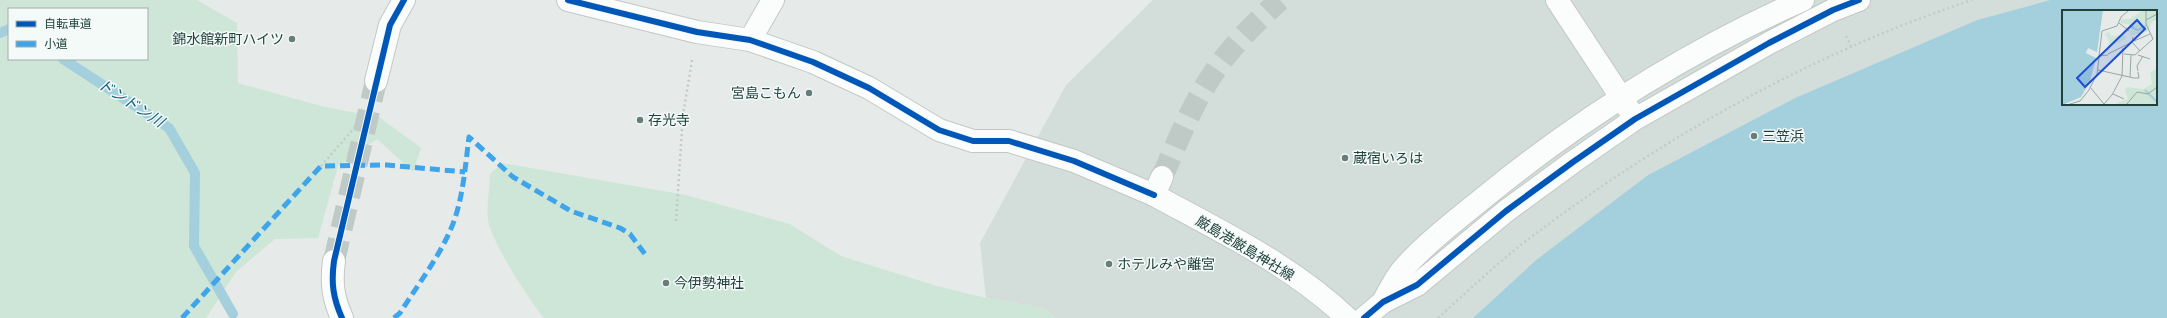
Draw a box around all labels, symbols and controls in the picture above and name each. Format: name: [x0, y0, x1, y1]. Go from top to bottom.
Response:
legend: [8, 8, 148, 60]
inset map: [2062, 10, 2157, 105]
text: 自転車道: [44, 17, 92, 31]
place label: 錦水館新町ハイツ: [172, 31, 284, 47]
marker: 錦水館新町ハイツ: [287, 34, 297, 44]
text: 小道: [44, 37, 68, 51]
water label: ドンドン川: [95, 75, 169, 132]
place label: 宮島こもん: [731, 85, 801, 101]
marker: 宮島こもん: [804, 88, 814, 98]
place label: 存光寺: [648, 112, 690, 128]
marker: 存光寺: [635, 115, 645, 125]
place label: 三笠浜: [1762, 128, 1804, 144]
marker: 三笠浜: [1749, 131, 1759, 141]
place label: 蔵宿いろは: [1353, 150, 1423, 166]
marker: 蔵宿いろは: [1340, 153, 1350, 163]
street label: 厳島港厳島神社線: [1193, 212, 1297, 284]
place label: ホテルみや離宮: [1117, 256, 1215, 272]
marker: ホテルみや離宮: [1104, 259, 1114, 269]
place label: 今伊勢神社: [674, 275, 744, 291]
marker: 今伊勢神社: [661, 278, 671, 288]

